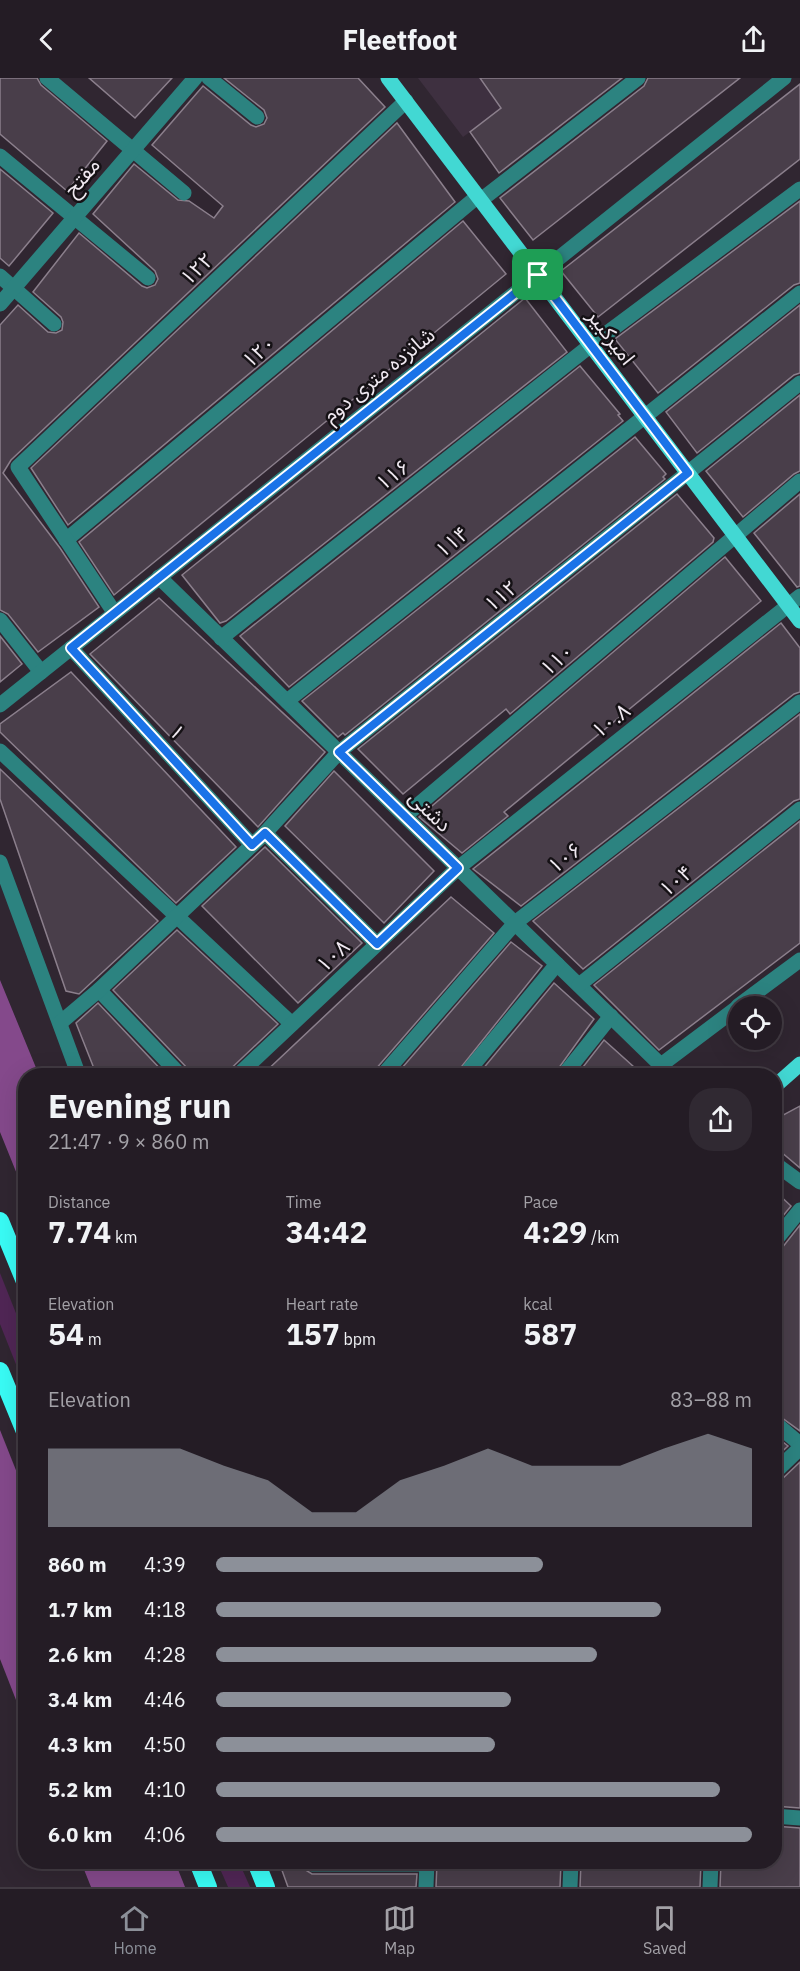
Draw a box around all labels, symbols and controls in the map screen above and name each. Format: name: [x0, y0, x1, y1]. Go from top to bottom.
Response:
text: Fleetfoot: [343, 22, 457, 57]
icon: back: [30, 23, 63, 56]
icon: share: [737, 23, 770, 56]
street label: مفتح: [57, 151, 107, 203]
street label: ۱۲۲: [174, 246, 219, 291]
pin: [512, 249, 563, 300]
icon: arrive: [521, 258, 554, 291]
street label: امیرکبیر: [581, 302, 642, 370]
street label: شانزده متری دوم: [316, 320, 442, 431]
street label: ۱۲۰: [236, 329, 281, 374]
street label: ۱۱۶: [370, 452, 415, 496]
street label: ۱۱۴: [429, 519, 474, 563]
street label: ۱۱۲: [478, 573, 523, 617]
street label: ۱۱۰: [534, 637, 579, 682]
street label: ۱۰.۸: [585, 696, 635, 744]
street label: ۱: [163, 717, 192, 745]
street label: دشتی: [403, 783, 458, 838]
street label: ۱۰۶: [542, 835, 587, 879]
street label: ۱۰۴: [653, 858, 698, 902]
street label: ۱۰۸: [310, 933, 355, 978]
map controls: [728, 996, 782, 1050]
button: locate: [728, 996, 782, 1050]
text: Evening run: [48, 1084, 232, 1127]
button: share: [689, 1088, 752, 1151]
text: 21:47 · 9 × 860 m: [48, 1128, 209, 1155]
text: Distance: [48, 1192, 110, 1212]
text: Time: [286, 1192, 322, 1212]
text: Pace: [523, 1192, 558, 1212]
text: 7.74: [48, 1212, 111, 1251]
text: 34:42: [286, 1212, 368, 1251]
text: 4:29: [523, 1212, 587, 1251]
text: km: [111, 1227, 138, 1247]
text: /km: [587, 1227, 620, 1247]
text: Elevation: [48, 1294, 114, 1314]
text: Heart rate: [286, 1294, 358, 1314]
text: kcal: [523, 1294, 552, 1314]
text: 54: [48, 1314, 84, 1353]
text: 157: [286, 1314, 340, 1353]
text: 587: [523, 1314, 577, 1353]
text: m: [84, 1329, 102, 1349]
text: bpm: [340, 1329, 376, 1349]
text: Elevation: [48, 1386, 131, 1413]
text: 83–88 m: [670, 1386, 752, 1413]
text: 860 m: [48, 1551, 107, 1578]
text: 4:39: [144, 1551, 186, 1578]
text: 1.7 km: [48, 1596, 112, 1623]
text: 4:18: [144, 1596, 186, 1623]
text: 2.6 km: [48, 1641, 112, 1668]
text: 4:28: [144, 1641, 186, 1668]
text: 3.4 km: [48, 1686, 112, 1713]
text: 4:46: [144, 1686, 186, 1713]
text: 4.3 km: [48, 1731, 112, 1758]
text: 4:50: [144, 1731, 186, 1758]
text: 5.2 km: [48, 1776, 112, 1803]
text: 4:10: [144, 1776, 186, 1803]
text: 6.0 km: [48, 1821, 112, 1848]
text: 4:06: [144, 1821, 186, 1848]
tab: Home: [113, 1902, 156, 1958]
tab: Map: [383, 1902, 416, 1958]
tab: Saved: [643, 1902, 687, 1958]

